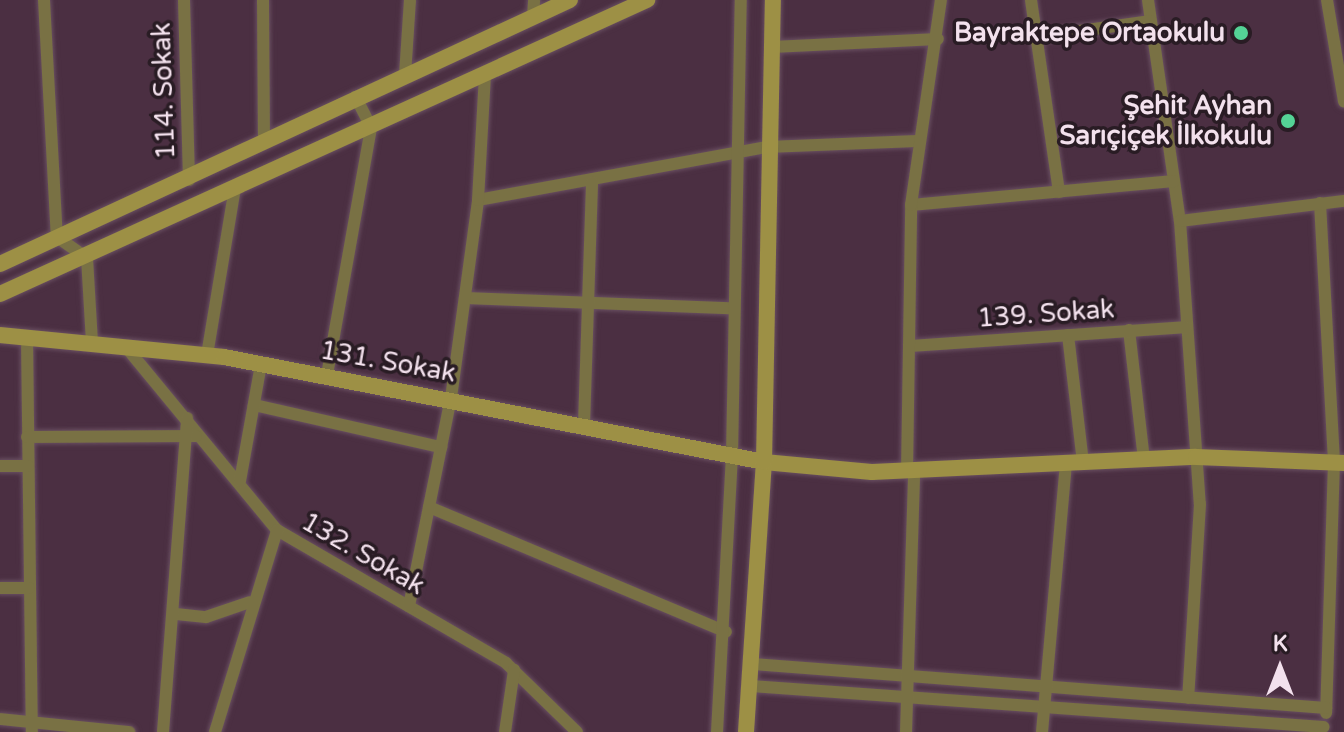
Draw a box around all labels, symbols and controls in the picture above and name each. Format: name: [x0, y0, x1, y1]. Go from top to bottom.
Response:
place label: Bayraktepe Ortaokulu: [954, 17, 1225, 49]
street label: 114. Sokak: [146, 22, 182, 160]
marker: Bayraktepe Ortaokulu: [1232, 24, 1250, 42]
place label: Şehit Ayhan Sarıçiçek İlkokulu: [1060, 90, 1272, 152]
marker: Şehit Ayhan Sarıçiçek İlkokulu: [1279, 112, 1297, 130]
street label: 139. Sokak: [977, 294, 1115, 334]
street label: 131. Sokak: [318, 335, 458, 389]
street label: 132. Sokak: [296, 506, 430, 602]
north arrow: [1240, 628, 1320, 708]
text: K: [1273, 631, 1287, 657]

